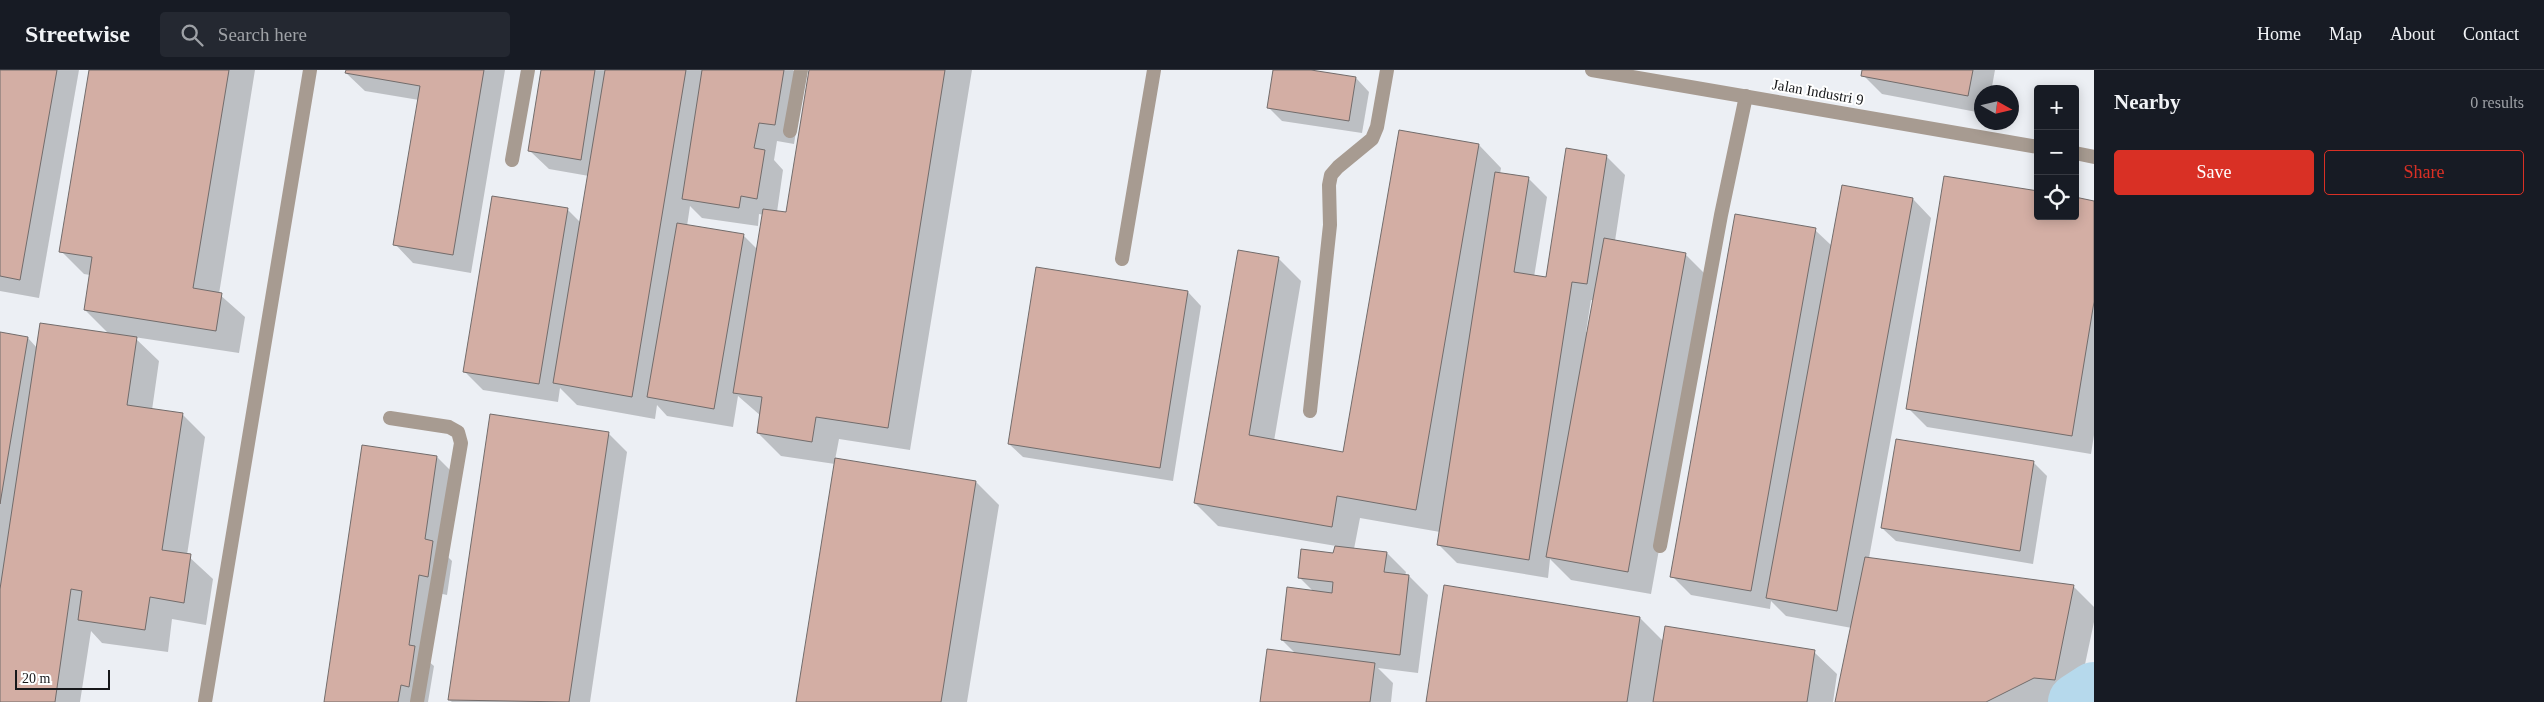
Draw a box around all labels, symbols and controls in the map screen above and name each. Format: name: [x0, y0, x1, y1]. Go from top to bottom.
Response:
search box: [160, 12, 510, 57]
text: Streetwise: [25, 21, 130, 47]
icon: search: [178, 21, 206, 49]
text: Search here: [218, 24, 307, 45]
text: Home: [2257, 24, 2301, 44]
text: Map: [2329, 24, 2362, 44]
text: About: [2390, 24, 2435, 44]
text: Contact: [2463, 24, 2519, 44]
street label: Jalan Industri 9: [1771, 76, 1865, 108]
north arrow: [1974, 85, 2019, 130]
map controls: [2034, 85, 2079, 220]
button: +: [2034, 85, 2079, 130]
text: Nearby: [2114, 90, 2181, 114]
text: 0 results: [2470, 94, 2524, 111]
button: −: [2034, 130, 2079, 175]
button: Save: [2114, 150, 2314, 195]
button: Share: [2324, 150, 2524, 195]
button: locate: [2034, 175, 2079, 220]
scale bar: [15, 667, 110, 690]
text: 20 m: [22, 671, 50, 686]

